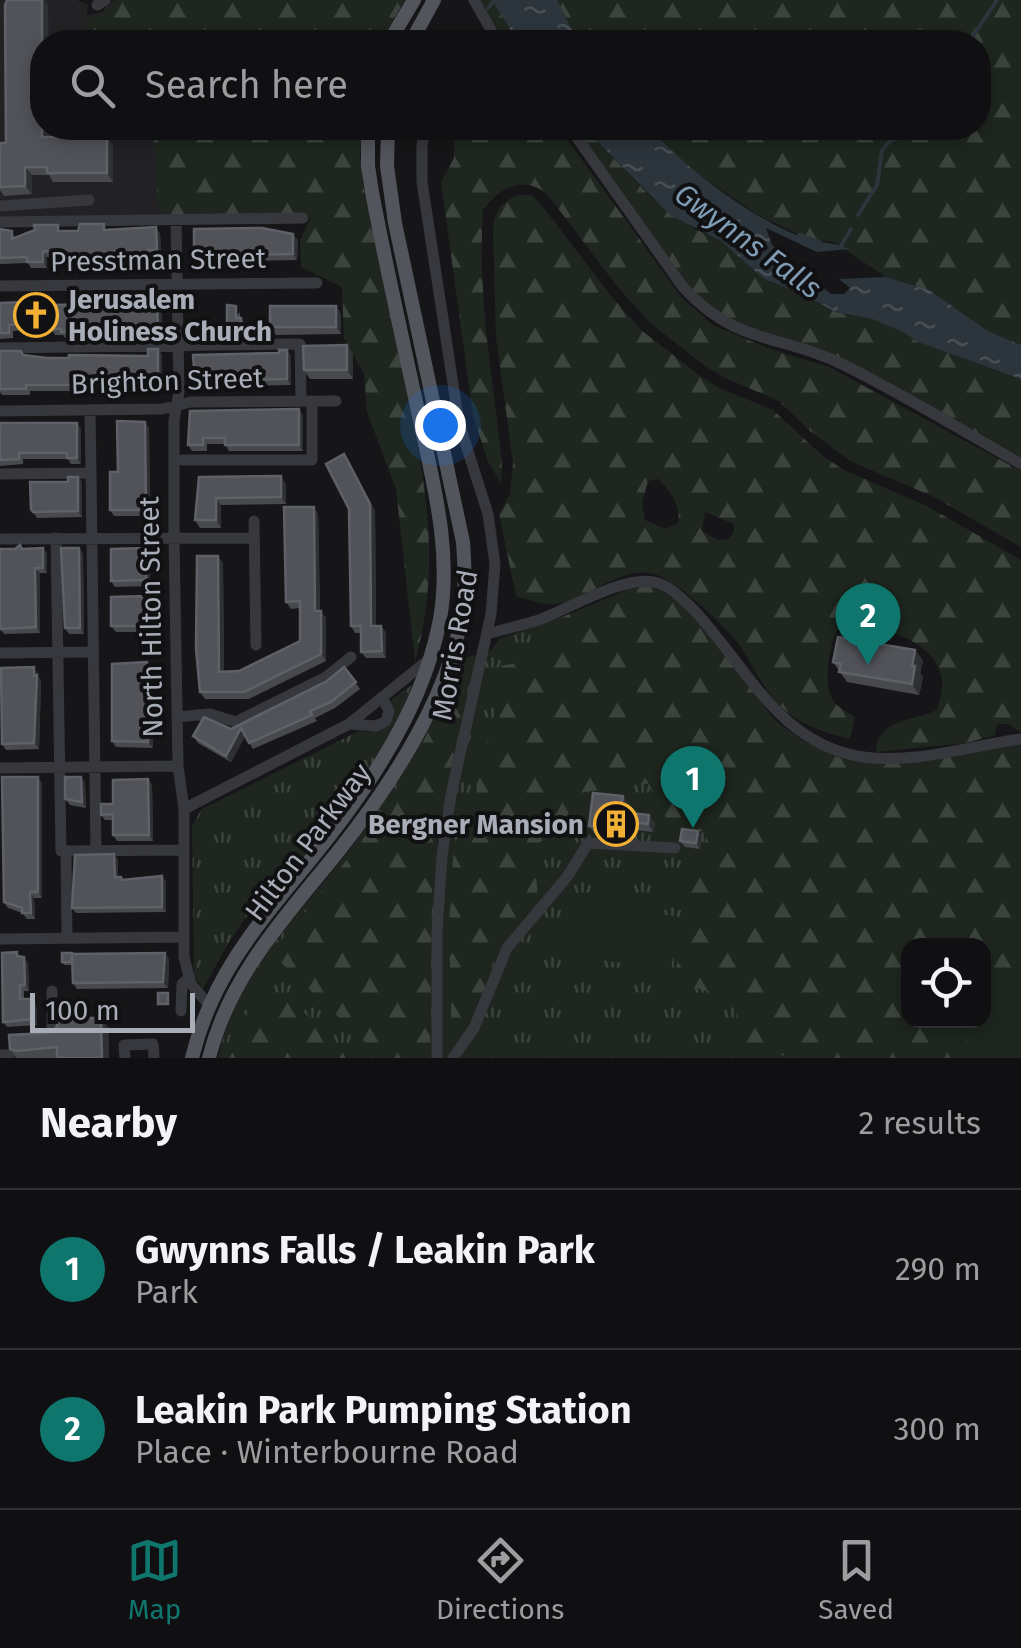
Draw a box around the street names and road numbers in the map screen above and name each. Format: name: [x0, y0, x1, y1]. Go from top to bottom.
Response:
street label: Presstman Street: [50, 242, 267, 278]
street label: Brighton Street: [70, 361, 265, 401]
street label: North Hilton Street: [132, 495, 170, 738]
street label: Morris Road: [425, 567, 485, 723]
street label: Hilton Parkway: [238, 757, 378, 927]

